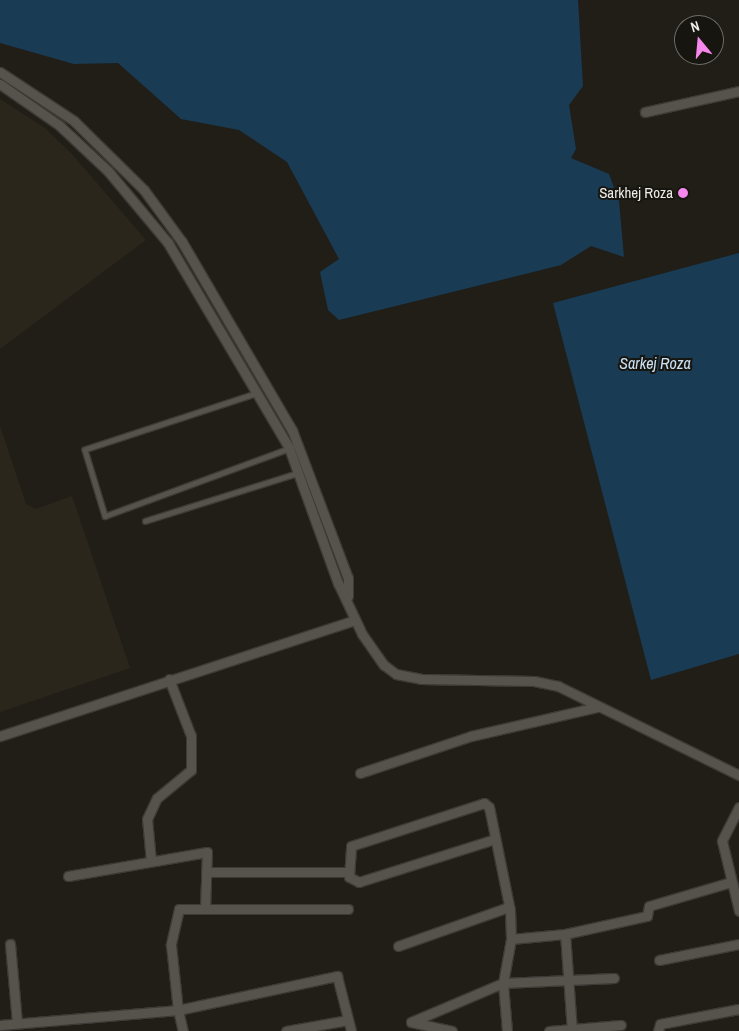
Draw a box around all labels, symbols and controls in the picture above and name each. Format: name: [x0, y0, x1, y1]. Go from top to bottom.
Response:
north arrow: [674, 15, 724, 65]
text: N: [688, 17, 701, 36]
place label: Sarkhej Roza: [599, 184, 673, 202]
marker: Sarkhej Roza: [677, 187, 689, 199]
water label: Sarkej Roza: [619, 353, 691, 373]

